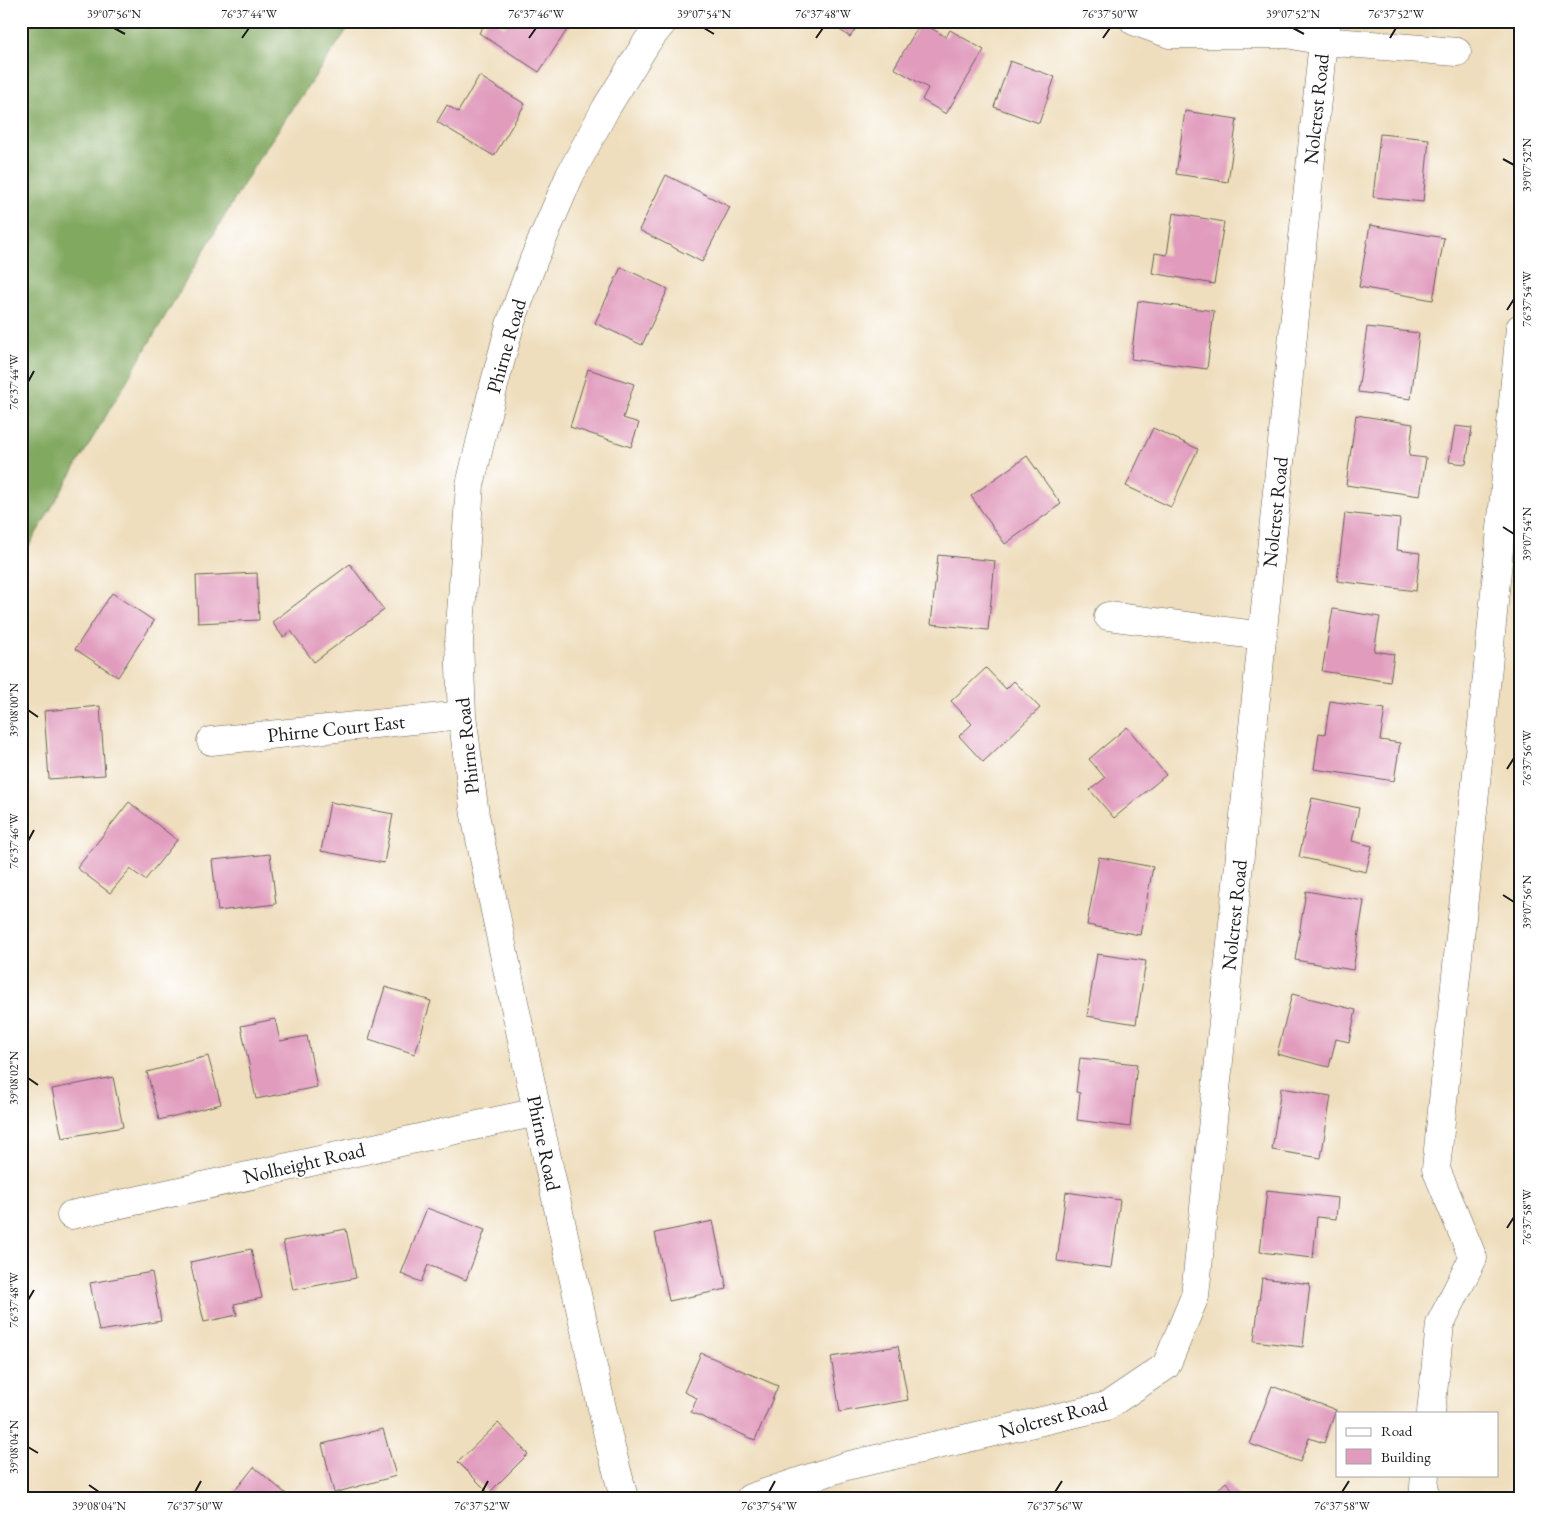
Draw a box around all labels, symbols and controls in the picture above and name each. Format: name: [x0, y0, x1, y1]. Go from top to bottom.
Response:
text: 39°07'56"N: [87, 6, 141, 22]
text: 76°37'44"W: [221, 6, 278, 22]
text: 76°37'46"W: [508, 6, 565, 22]
text: 39°07'54"N: [677, 6, 731, 22]
text: 76°37'48"W: [795, 6, 852, 22]
text: 76°37'50"W: [1082, 6, 1139, 22]
text: 39°07'52"N: [1266, 6, 1320, 22]
text: 76°37'52"W: [1368, 6, 1425, 22]
street label: Nolcrest Road: [1297, 51, 1335, 166]
text: 39°07'52"N: [1519, 138, 1535, 192]
text: 76°37'54"W: [1519, 270, 1535, 327]
street label: Phirne Road: [480, 295, 532, 396]
text: 76°37'44"W: [6, 353, 22, 410]
street label: Nolcrest Road: [1256, 454, 1294, 569]
text: 39°07'54"N: [1519, 507, 1535, 561]
text: 39°08'00"N: [6, 683, 22, 737]
street label: Phirne Road: [449, 695, 485, 796]
street label: Phirne Court East: [266, 708, 407, 748]
text: 76°37'56"W: [1519, 729, 1535, 786]
text: 76°37'46"W: [6, 812, 22, 869]
street label: Nolcrest Road: [1215, 857, 1253, 972]
text: 39°07'56"N: [1519, 875, 1535, 929]
text: 39°08'02"N: [6, 1051, 22, 1105]
street label: Phirne Road: [521, 1093, 567, 1194]
street label: Nolheight Road: [240, 1136, 368, 1190]
text: 76°37'58"W: [1519, 1188, 1535, 1245]
text: 76°37'48"W: [6, 1271, 22, 1328]
street label: Nolcrest Road: [996, 1390, 1111, 1444]
legend: [1336, 1412, 1498, 1476]
text: 39°08'04"N: [6, 1420, 22, 1474]
text: Road: [1381, 1421, 1413, 1440]
text: Building: [1381, 1447, 1431, 1466]
text: 39°08'04"N: [72, 1498, 126, 1514]
text: 76°37'50"W: [167, 1498, 224, 1514]
text: 76°37'52"W: [454, 1498, 511, 1514]
text: 76°37'54"W: [741, 1498, 798, 1514]
text: 76°37'56"W: [1027, 1498, 1084, 1514]
text: 76°37'58"W: [1314, 1498, 1371, 1514]

